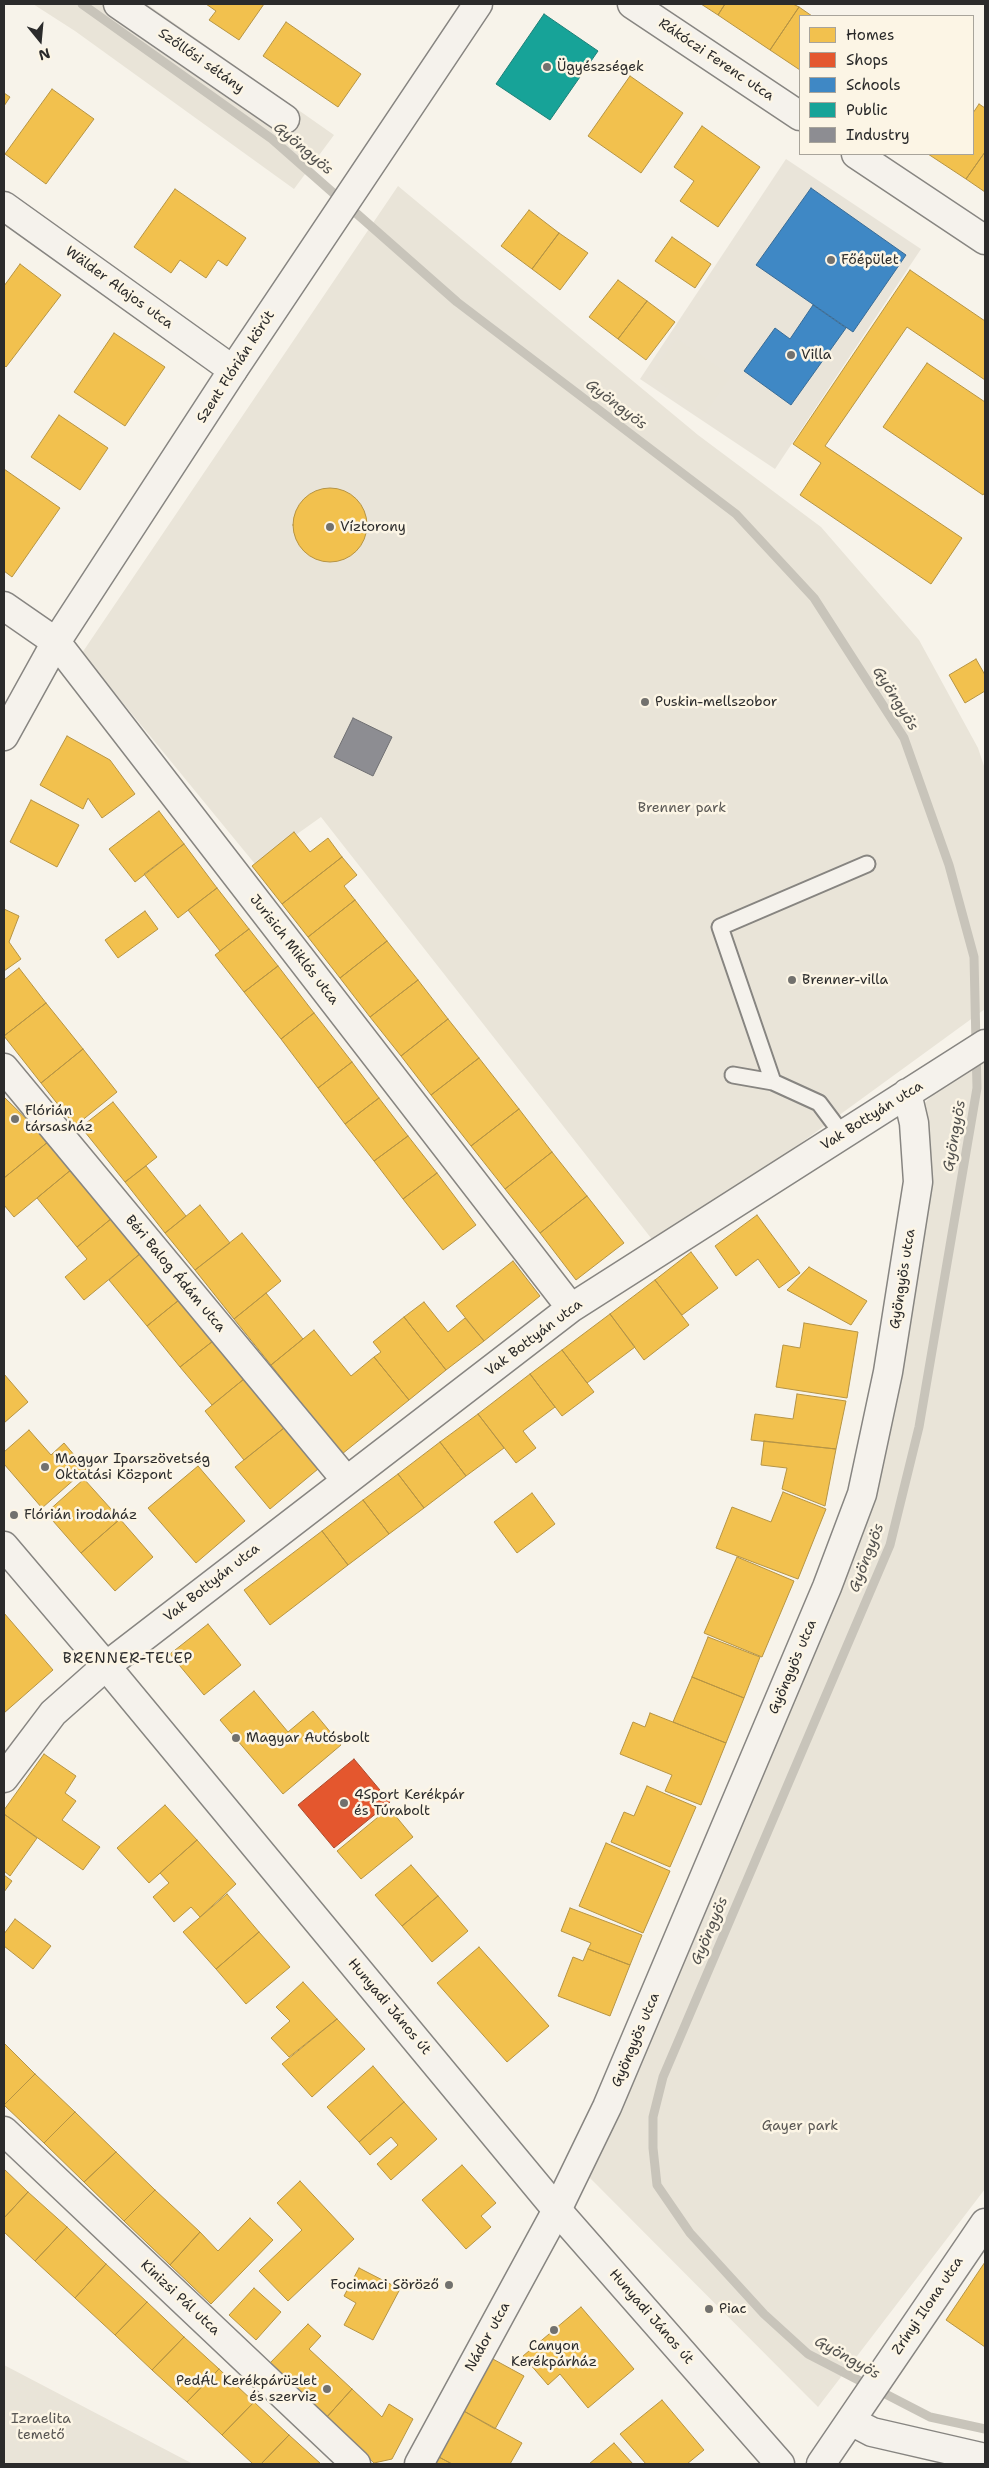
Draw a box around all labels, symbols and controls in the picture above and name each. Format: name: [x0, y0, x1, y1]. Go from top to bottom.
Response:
north arrow: [15, 15, 65, 65]
street label: Rákóczi Ferenc utca: [655, 15, 777, 105]
legend: [799, 15, 974, 155]
street label: Szőllősi sétány: [155, 25, 247, 97]
text: Homes: [846, 25, 894, 45]
text: N: [36, 44, 52, 65]
text: Shops: [846, 50, 888, 70]
place label: Ügyészségek: [557, 59, 644, 75]
marker: Ügyészségek: [541, 61, 553, 73]
text: Schools: [846, 75, 901, 95]
text: Public: [846, 100, 888, 120]
water label: Gyöngyös: [269, 119, 337, 179]
text: Industry: [846, 125, 910, 145]
street label: Wälder Alajos utca: [62, 243, 176, 333]
place label: Főépület: [841, 252, 899, 268]
marker: Főépület: [825, 254, 837, 266]
street label: Szent Flórián körút: [193, 308, 279, 426]
place label: Villa: [801, 347, 831, 363]
marker: Villa: [785, 349, 797, 361]
water label: Gyöngyös: [582, 376, 650, 434]
place label: Víztorony: [340, 519, 406, 535]
marker: Víztorony: [324, 521, 336, 533]
water label: Gyöngyös: [868, 664, 922, 734]
place label: Puskin-mellszobor: [655, 694, 777, 710]
marker: Puskin-mellszobor: [639, 696, 651, 708]
park label: Brenner park: [638, 800, 726, 816]
street label: Jurisich Miklós utca: [246, 892, 342, 1008]
place label: Brenner-villa: [802, 972, 888, 988]
marker: Brenner-villa: [786, 974, 798, 986]
street label: Vak Bottyán utca: [818, 1078, 926, 1154]
water label: Gyöngyös: [940, 1099, 970, 1173]
place label: Flórián társasház: [25, 1103, 93, 1136]
marker: Flórián társasház: [9, 1113, 21, 1125]
street label: Béri Balog Ádám utca: [121, 1212, 229, 1336]
street label: Gyöngyös utca: [887, 1228, 919, 1330]
street label: Vak Bottyán utca: [482, 1296, 586, 1380]
place label: Magyar Iparszövetség Oktatási Központ: [55, 1451, 210, 1484]
marker: Magyar Iparszövetség Oktatási Központ: [39, 1461, 51, 1473]
place label: Flórián irodaház: [24, 1507, 137, 1523]
marker: Flórián irodaház: [8, 1509, 20, 1521]
water label: Gyöngyös: [846, 1521, 888, 1595]
street label: Vak Bottyán utca: [161, 1540, 263, 1626]
street label: Gyöngyös utca: [766, 1617, 820, 1717]
district label: BRENNER-TELEP: [61, 1650, 195, 1668]
place label: Magyar Autósbolt: [246, 1730, 370, 1746]
marker: Magyar Autósbolt: [230, 1732, 242, 1744]
place label: 4Sport Kerékpár és Túrabolt: [354, 1787, 465, 1820]
marker: 4Sport Kerékpár és Túrabolt: [338, 1797, 350, 1809]
water label: Gyöngyös: [688, 1894, 732, 1968]
street label: Hunyadi János út: [344, 1955, 434, 2059]
street label: Gyöngyös utca: [609, 1990, 663, 2090]
park label: Gayer park: [762, 2118, 838, 2134]
street label: Zrínyi Ilona utca: [889, 2254, 967, 2358]
street label: Kinizsi Pál utca: [137, 2257, 223, 2339]
street label: Hunyadi János út: [605, 2266, 697, 2368]
place label: Focimaci Söröző: [330, 2277, 439, 2293]
marker: Focimaci Söröző: [443, 2279, 455, 2291]
street label: Nádor utca: [462, 2299, 514, 2375]
place label: Piac: [719, 2301, 746, 2317]
marker: Piac: [703, 2303, 715, 2315]
marker: Canyon Kerékpárház: [548, 2324, 560, 2336]
water label: Gyöngyös: [811, 2333, 883, 2383]
place label: Canyon Kerékpárház: [511, 2338, 597, 2370]
place label: PedÁL Kerékpárüzlet és szerviz: [176, 2373, 317, 2406]
marker: PedÁL Kerékpárüzlet és szerviz: [321, 2383, 333, 2395]
park label: Izraelita temető: [11, 2411, 71, 2444]

